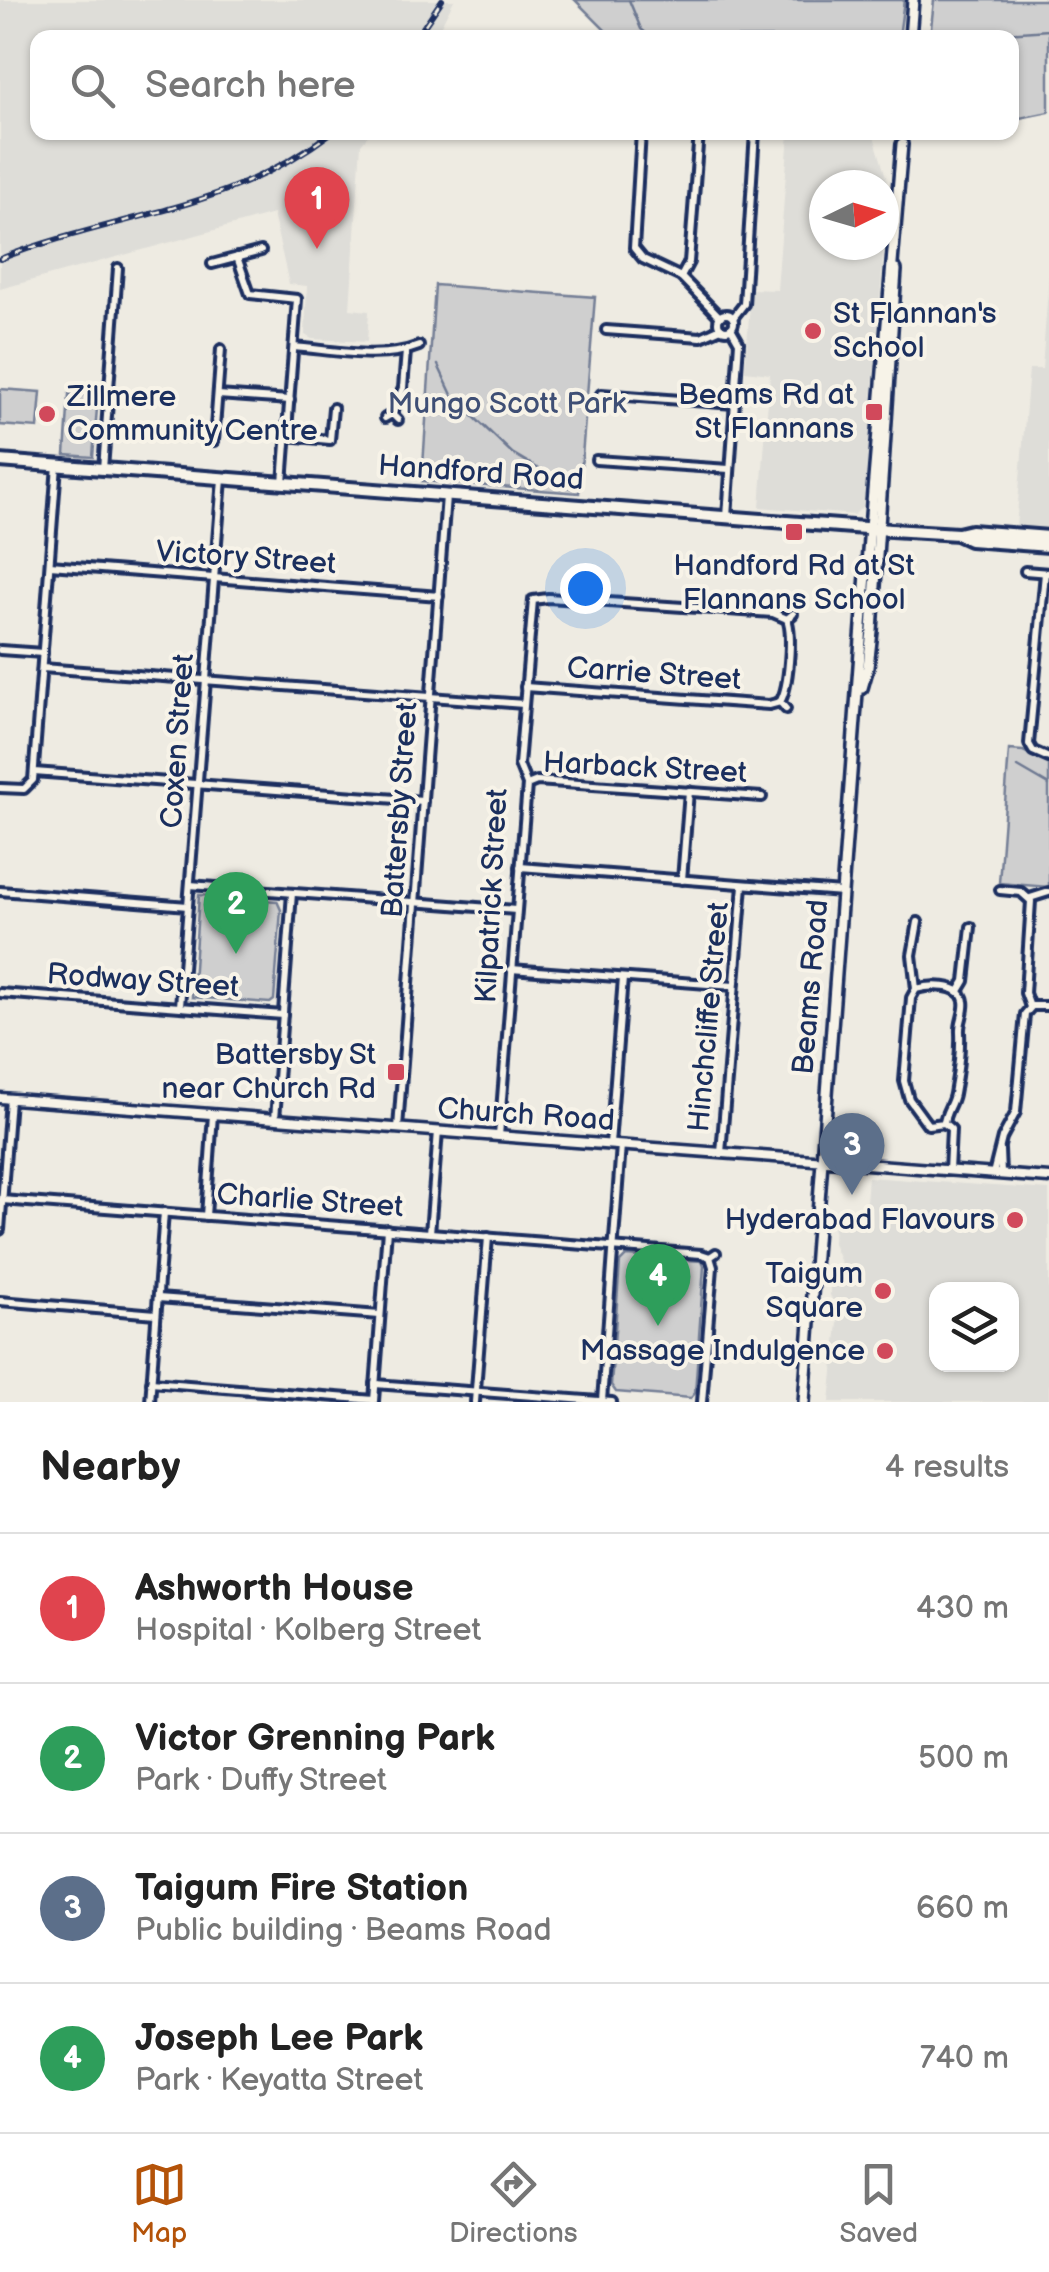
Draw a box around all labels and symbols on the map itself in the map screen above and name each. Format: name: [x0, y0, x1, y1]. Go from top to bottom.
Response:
pin: 1: [284, 166, 350, 249]
north arrow: [809, 170, 899, 260]
place label: St Flannan's School: [833, 296, 997, 366]
marker: St Flannan's School: [802, 320, 824, 342]
place label: Beams Rd at St Flannans: [678, 377, 854, 447]
place label: Zillmere Community Centre: [66, 379, 318, 449]
park label: Mungo Scott Park: [388, 386, 627, 422]
marker: Beams Rd at St Flannans: [863, 401, 885, 423]
marker: Zillmere Community Centre: [36, 403, 58, 425]
street label: Handford Road: [377, 448, 585, 498]
marker: Handford Rd at St Flannans School: [783, 521, 805, 543]
street label: Victory Street: [155, 534, 337, 582]
place label: Handford Rd at St Flannans School: [673, 548, 915, 618]
your location: [560, 563, 611, 614]
street label: Carrie Street: [566, 650, 742, 698]
street label: Coxen Street: [154, 652, 202, 830]
street label: Battersby Street: [374, 701, 426, 919]
street label: Harback Street: [542, 745, 748, 791]
street label: Kilpatrick Street: [468, 788, 516, 1004]
pin: 2: [204, 872, 268, 954]
street label: Beams Road: [785, 898, 837, 1076]
street label: Hinchcliffe Street: [681, 900, 737, 1134]
street label: Rodway Street: [46, 956, 240, 1006]
place label: Battersby St near Church Rd: [162, 1037, 376, 1107]
marker: Battersby St near Church Rd: [385, 1061, 407, 1083]
street label: Church Road: [436, 1091, 616, 1139]
pin: 3: [820, 1112, 884, 1195]
street label: Charlie Street: [215, 1177, 405, 1225]
place label: Hyderabad Flavours: [724, 1202, 995, 1238]
marker: Hyderabad Flavours: [1004, 1209, 1026, 1231]
pin: 4: [626, 1244, 690, 1326]
place label: Taigum Square: [765, 1256, 863, 1326]
marker: Taigum Square: [872, 1280, 894, 1302]
place label: Massage Indulgence: [580, 1333, 865, 1369]
marker: Massage Indulgence: [874, 1340, 896, 1362]

